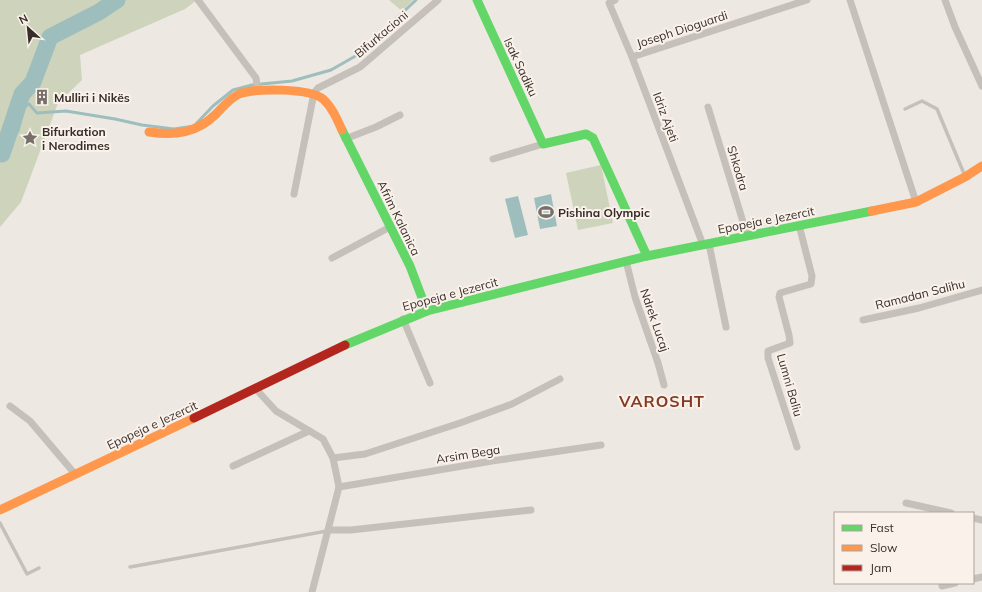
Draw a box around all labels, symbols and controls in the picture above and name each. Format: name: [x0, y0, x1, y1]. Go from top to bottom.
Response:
street label: Bifurkacioni: [351, 7, 411, 61]
street label: Joseph Dioguardi: [634, 7, 730, 51]
north arrow: [8, 8, 48, 48]
text: N: [17, 11, 30, 27]
street label: Isak Sadiku: [501, 35, 541, 99]
building icon: Mulliri i Nikës: [33, 88, 51, 106]
place label: Mulliri i Nikës: [54, 90, 130, 105]
street label: Idriz Ajeti: [650, 90, 682, 144]
place label: Bifurkation i Nerodimes: [42, 124, 110, 153]
place icon: Bifurkation i Nerodimes: [21, 129, 39, 147]
street label: Shkodra: [724, 144, 752, 192]
street label: Afrim Kalanica: [374, 178, 424, 258]
sports icon: Pishina Olympic: [537, 203, 555, 221]
street label: Epopeja e Jezercit: [716, 203, 816, 237]
place label: Pishina Olympic: [558, 205, 650, 220]
street label: Epopeja e Jezercit: [401, 274, 499, 314]
street label: Ramadan Salihu: [873, 276, 967, 312]
street label: Ndrek Lucaj: [637, 287, 673, 354]
street label: Lumni Baliu: [774, 352, 806, 418]
district label: VAROSHT: [618, 391, 705, 411]
street label: Epopeja e Jezercit: [104, 397, 200, 453]
street label: Arsim Bega: [435, 442, 501, 466]
legend: [834, 512, 974, 584]
text: Fast: [870, 520, 894, 535]
text: Slow: [870, 540, 898, 555]
text: Jam: [870, 560, 892, 575]

